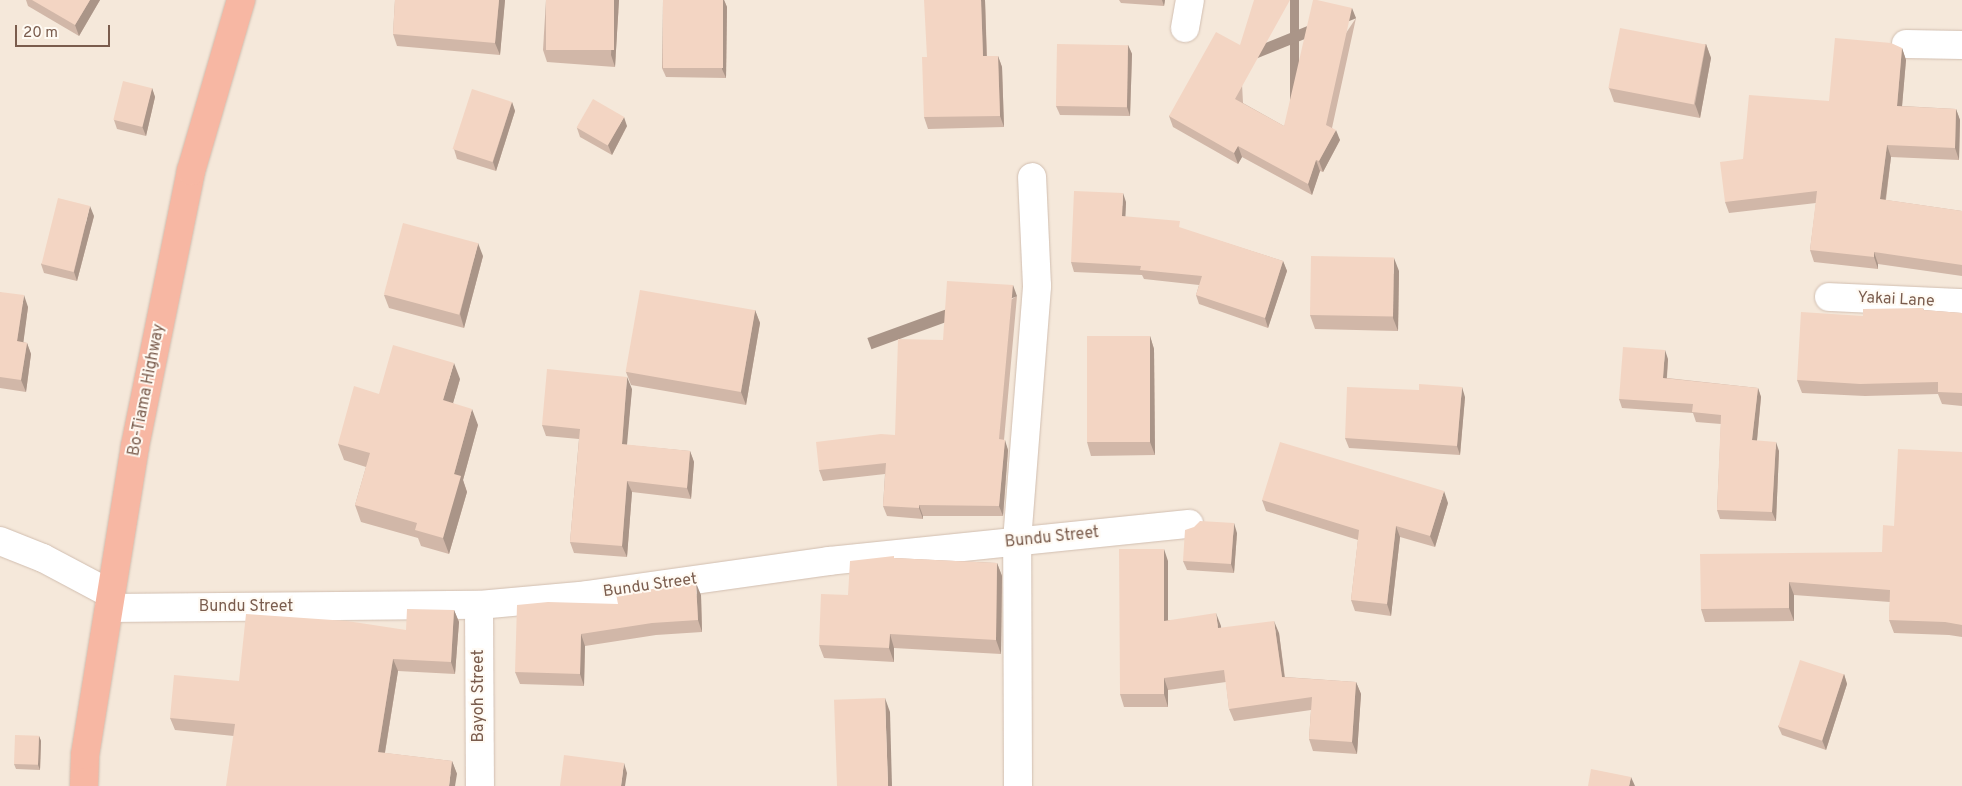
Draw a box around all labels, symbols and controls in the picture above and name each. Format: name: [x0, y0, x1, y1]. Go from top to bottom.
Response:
scale bar: [18, 15, 112, 47]
text: 20 m: [23, 24, 58, 43]
street label: Yakai Lane: [1857, 288, 1935, 312]
street label: Bo-Tiama Highway: [125, 322, 169, 458]
street label: Bundu Street: [1004, 524, 1100, 552]
street label: Bundu Street: [602, 570, 698, 602]
street label: Bundu Street: [199, 597, 293, 617]
street label: Bayoh Street: [469, 649, 489, 743]

